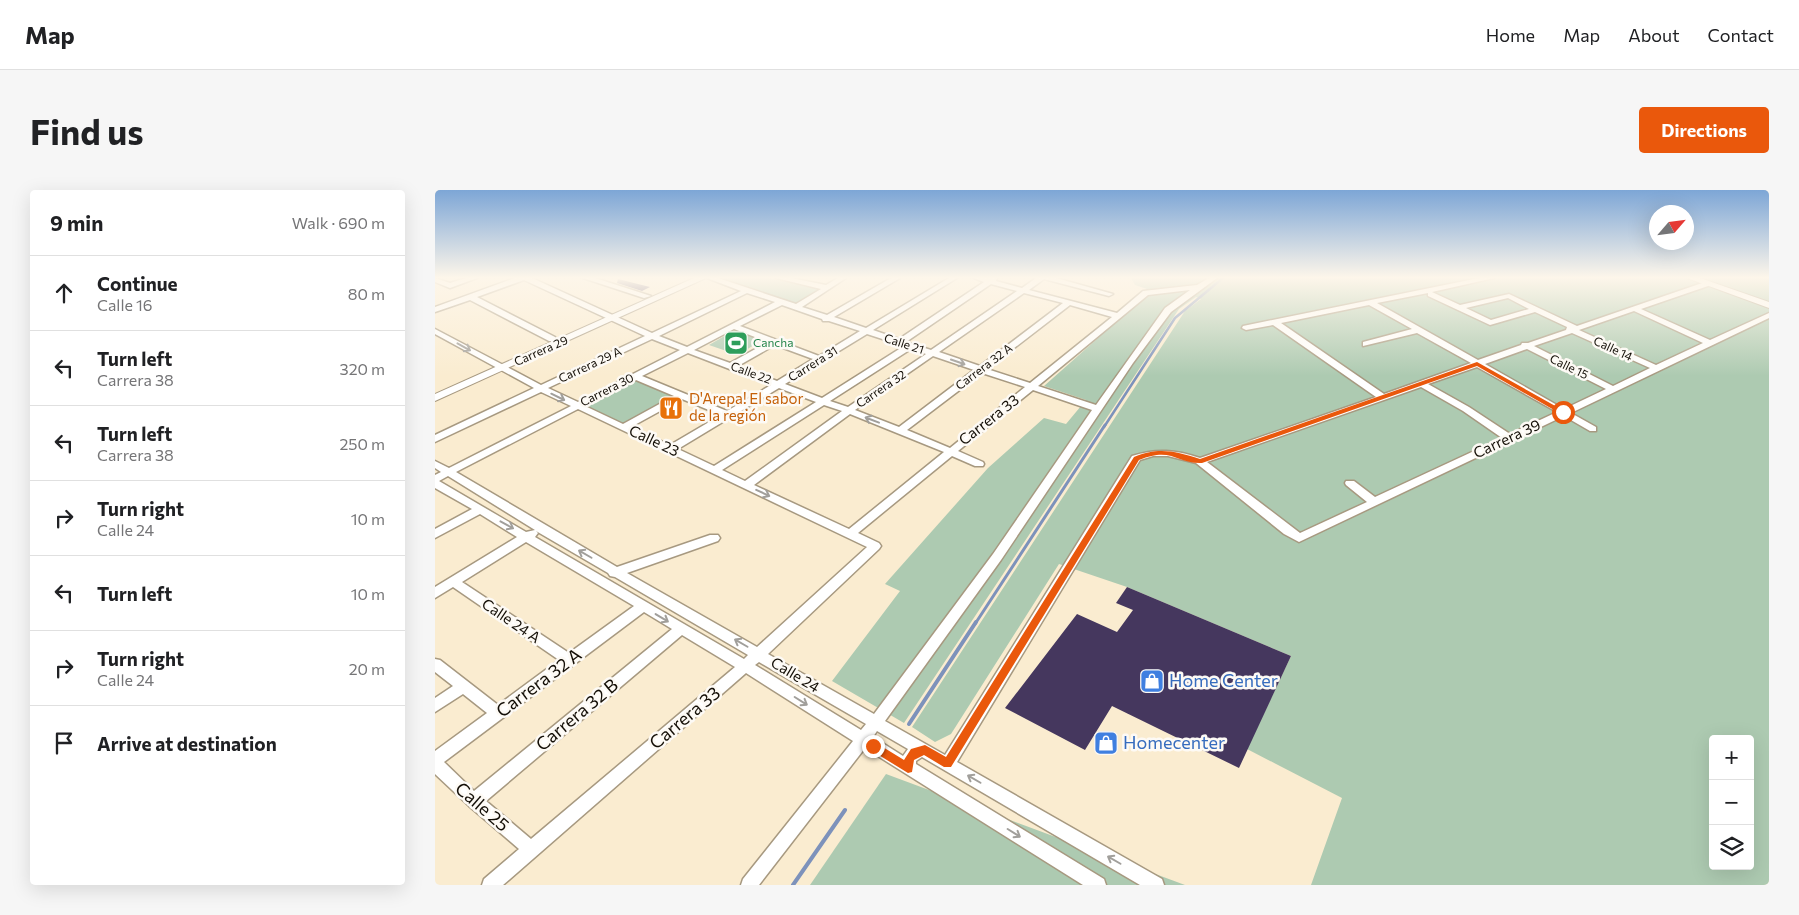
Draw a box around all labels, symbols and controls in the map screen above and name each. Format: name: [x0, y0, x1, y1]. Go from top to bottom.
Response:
text: Map: [25, 20, 75, 49]
text: Home: [1486, 24, 1535, 46]
text: Map: [1563, 24, 1600, 46]
text: About: [1628, 24, 1680, 46]
text: Contact: [1708, 24, 1774, 46]
button: Directions: [1639, 107, 1769, 153]
text: Find us: [30, 109, 144, 152]
north arrow: [1649, 205, 1694, 250]
text: 9 min: [50, 210, 103, 235]
text: Walk · 690 m: [292, 213, 385, 232]
text: Continue: [97, 272, 177, 295]
icon: ahead: [50, 279, 78, 307]
text: 80 m: [348, 284, 385, 303]
text: Calle 16: [97, 295, 153, 314]
sports icon: Cancha: [723, 330, 749, 356]
street label: Calle 21: [883, 330, 926, 356]
street label: Carrera 29: [512, 332, 570, 368]
street label: Calle 14: [1592, 333, 1635, 363]
place label: Cancha: [753, 335, 793, 349]
street label: Carrera 32 A: [952, 340, 1015, 392]
one-way arrow: [457, 343, 471, 353]
street label: Carrera 29 A: [556, 343, 623, 385]
street label: Carrera 31: [785, 343, 840, 384]
text: Turn left: [97, 347, 172, 370]
street label: Calle 15: [1548, 351, 1591, 381]
icon: left: [50, 354, 78, 382]
street label: Calle 22: [729, 358, 774, 386]
one-way arrow: [949, 358, 965, 367]
text: 320 m: [340, 359, 385, 378]
street label: Carrera 32: [853, 366, 908, 410]
text: Carrera 38: [97, 370, 174, 389]
street label: Carrera 30: [577, 370, 636, 409]
place label: D'Arepa! El sabor de la región: [689, 389, 803, 424]
street label: Carrera 33: [955, 390, 1022, 448]
one-way arrow: [551, 392, 566, 402]
restaurant icon: D'Arepa! El sabor de la región: [658, 395, 684, 421]
route start: [1552, 401, 1575, 424]
one-way arrow: [865, 415, 880, 424]
street label: Carrera 39: [1470, 415, 1543, 461]
street label: Calle 23: [626, 421, 682, 460]
text: Turn left: [97, 422, 172, 445]
icon: left: [50, 429, 78, 457]
text: 250 m: [339, 434, 385, 453]
text: Carrera 38: [97, 445, 174, 464]
one-way arrow: [756, 488, 771, 498]
text: Turn right: [97, 497, 184, 520]
icon: right: [50, 504, 78, 532]
text: 10 m: [351, 509, 385, 528]
text: Calle 24: [97, 520, 154, 539]
one-way arrow: [500, 520, 515, 530]
one-way arrow: [578, 548, 592, 558]
icon: left: [50, 579, 78, 607]
text: Turn left: [97, 582, 172, 605]
text: 10 m: [351, 584, 385, 603]
street label: Calle 24 A: [479, 594, 544, 646]
one-way arrow: [654, 613, 668, 623]
one-way arrow: [734, 638, 749, 648]
street label: Carrera 32 A: [491, 643, 585, 721]
text: Turn right: [97, 647, 184, 670]
street label: Calle 24: [768, 653, 823, 696]
icon: right: [50, 654, 78, 682]
text: 20 m: [349, 659, 385, 678]
shop icon: Home Center: [1139, 668, 1165, 694]
place label: Home Center: [1169, 669, 1278, 691]
text: Calle 24: [97, 670, 154, 689]
street label: Carrera 32 B: [531, 674, 622, 755]
street label: Carrera 33: [644, 681, 724, 753]
one-way arrow: [794, 696, 808, 706]
icon: arrive: [50, 729, 78, 757]
shop icon: Homecenter: [1093, 730, 1119, 756]
place label: Homecenter: [1123, 731, 1225, 753]
text: Arrive at destination: [97, 732, 277, 755]
route end: [862, 735, 885, 758]
map controls: [1709, 735, 1754, 870]
button: +: [1709, 735, 1754, 780]
one-way arrow: [967, 773, 981, 783]
street label: Calle 25: [451, 777, 514, 836]
button: −: [1709, 780, 1754, 825]
button: layers: [1709, 825, 1754, 870]
one-way arrow: [1006, 829, 1020, 839]
one-way arrow: [1108, 855, 1122, 865]

